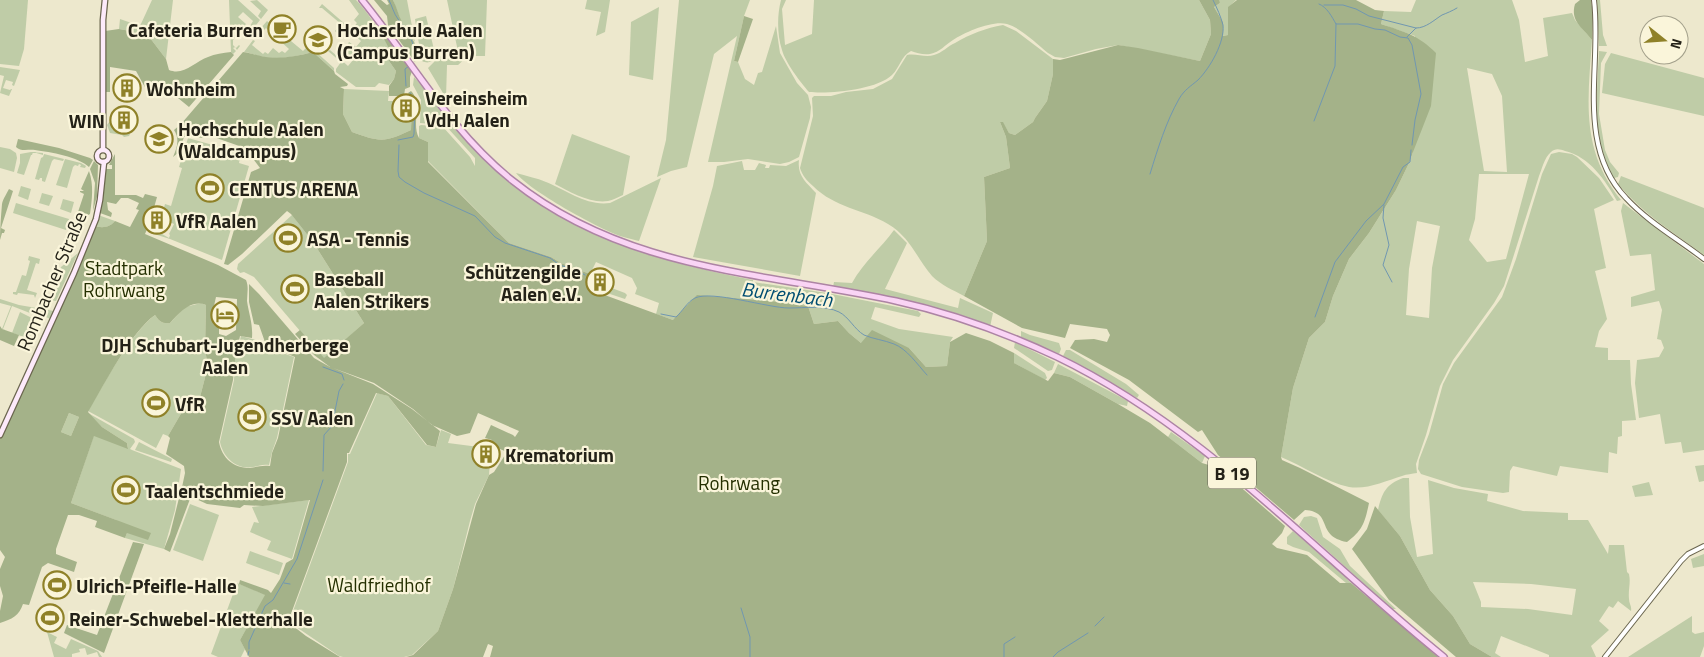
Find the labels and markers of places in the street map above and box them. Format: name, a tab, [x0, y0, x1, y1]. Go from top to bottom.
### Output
cafe icon: Cafeteria Burren	[267, 14, 297, 44]
place label: Cafeteria Burren	[128, 15, 263, 44]
place label: Hochschule Aalen (Campus Burren)	[337, 15, 483, 66]
school or university icon: Hochschule Aalen (Campus Burren)	[303, 25, 333, 55]
building icon: Wohnheim	[112, 73, 142, 103]
place label: Wohnheim	[146, 74, 235, 103]
place label: Vereinsheim VdH Aalen	[425, 83, 528, 134]
building icon: Vereinsheim VdH Aalen	[391, 93, 421, 123]
building icon: WIN	[109, 105, 139, 135]
place label: WIN	[69, 106, 105, 135]
place label: Hochschule Aalen (Waldcampus)	[178, 114, 324, 165]
school or university icon: Hochschule Aalen (Waldcampus)	[144, 124, 174, 154]
sports icon: CENTUS ARENA	[195, 173, 225, 203]
place label: CENTUS ARENA	[229, 174, 359, 203]
building icon: VfR Aalen	[142, 205, 172, 235]
place label: VfR Aalen	[176, 206, 257, 235]
sports icon: ASA - Tennis	[273, 223, 303, 253]
place label: ASA - Tennis	[307, 224, 409, 253]
place label: Schützengilde Aalen e.V.	[465, 257, 581, 308]
place label: Baseball Aalen Strikers	[314, 264, 429, 315]
building icon: Schützengilde Aalen e.V.	[585, 267, 615, 297]
sports icon: Baseball Aalen Strikers	[280, 274, 310, 304]
hotel icon: DJH Schubart-Jugendherberge Aalen	[210, 300, 240, 330]
place label: DJH Schubart-Jugendherberge Aalen	[101, 330, 349, 381]
sports icon: VfR	[141, 388, 171, 418]
place label: VfR	[175, 389, 205, 418]
sports icon: SSV Aalen	[237, 402, 267, 432]
place label: SSV Aalen	[271, 403, 354, 432]
building icon: Krematorium	[471, 439, 501, 469]
place label: Krematorium	[505, 440, 614, 469]
sports icon: Taalentschmiede	[111, 475, 141, 505]
place label: Taalentschmiede	[145, 476, 284, 505]
sports icon: Ulrich-Pfeifle-Halle	[42, 570, 72, 600]
place label: Ulrich-Pfeifle-Halle	[76, 571, 237, 600]
sports icon: Reiner-Schwebel-Kletterhalle	[35, 603, 65, 633]
place label: Reiner-Schwebel-Kletterhalle	[69, 604, 313, 633]

